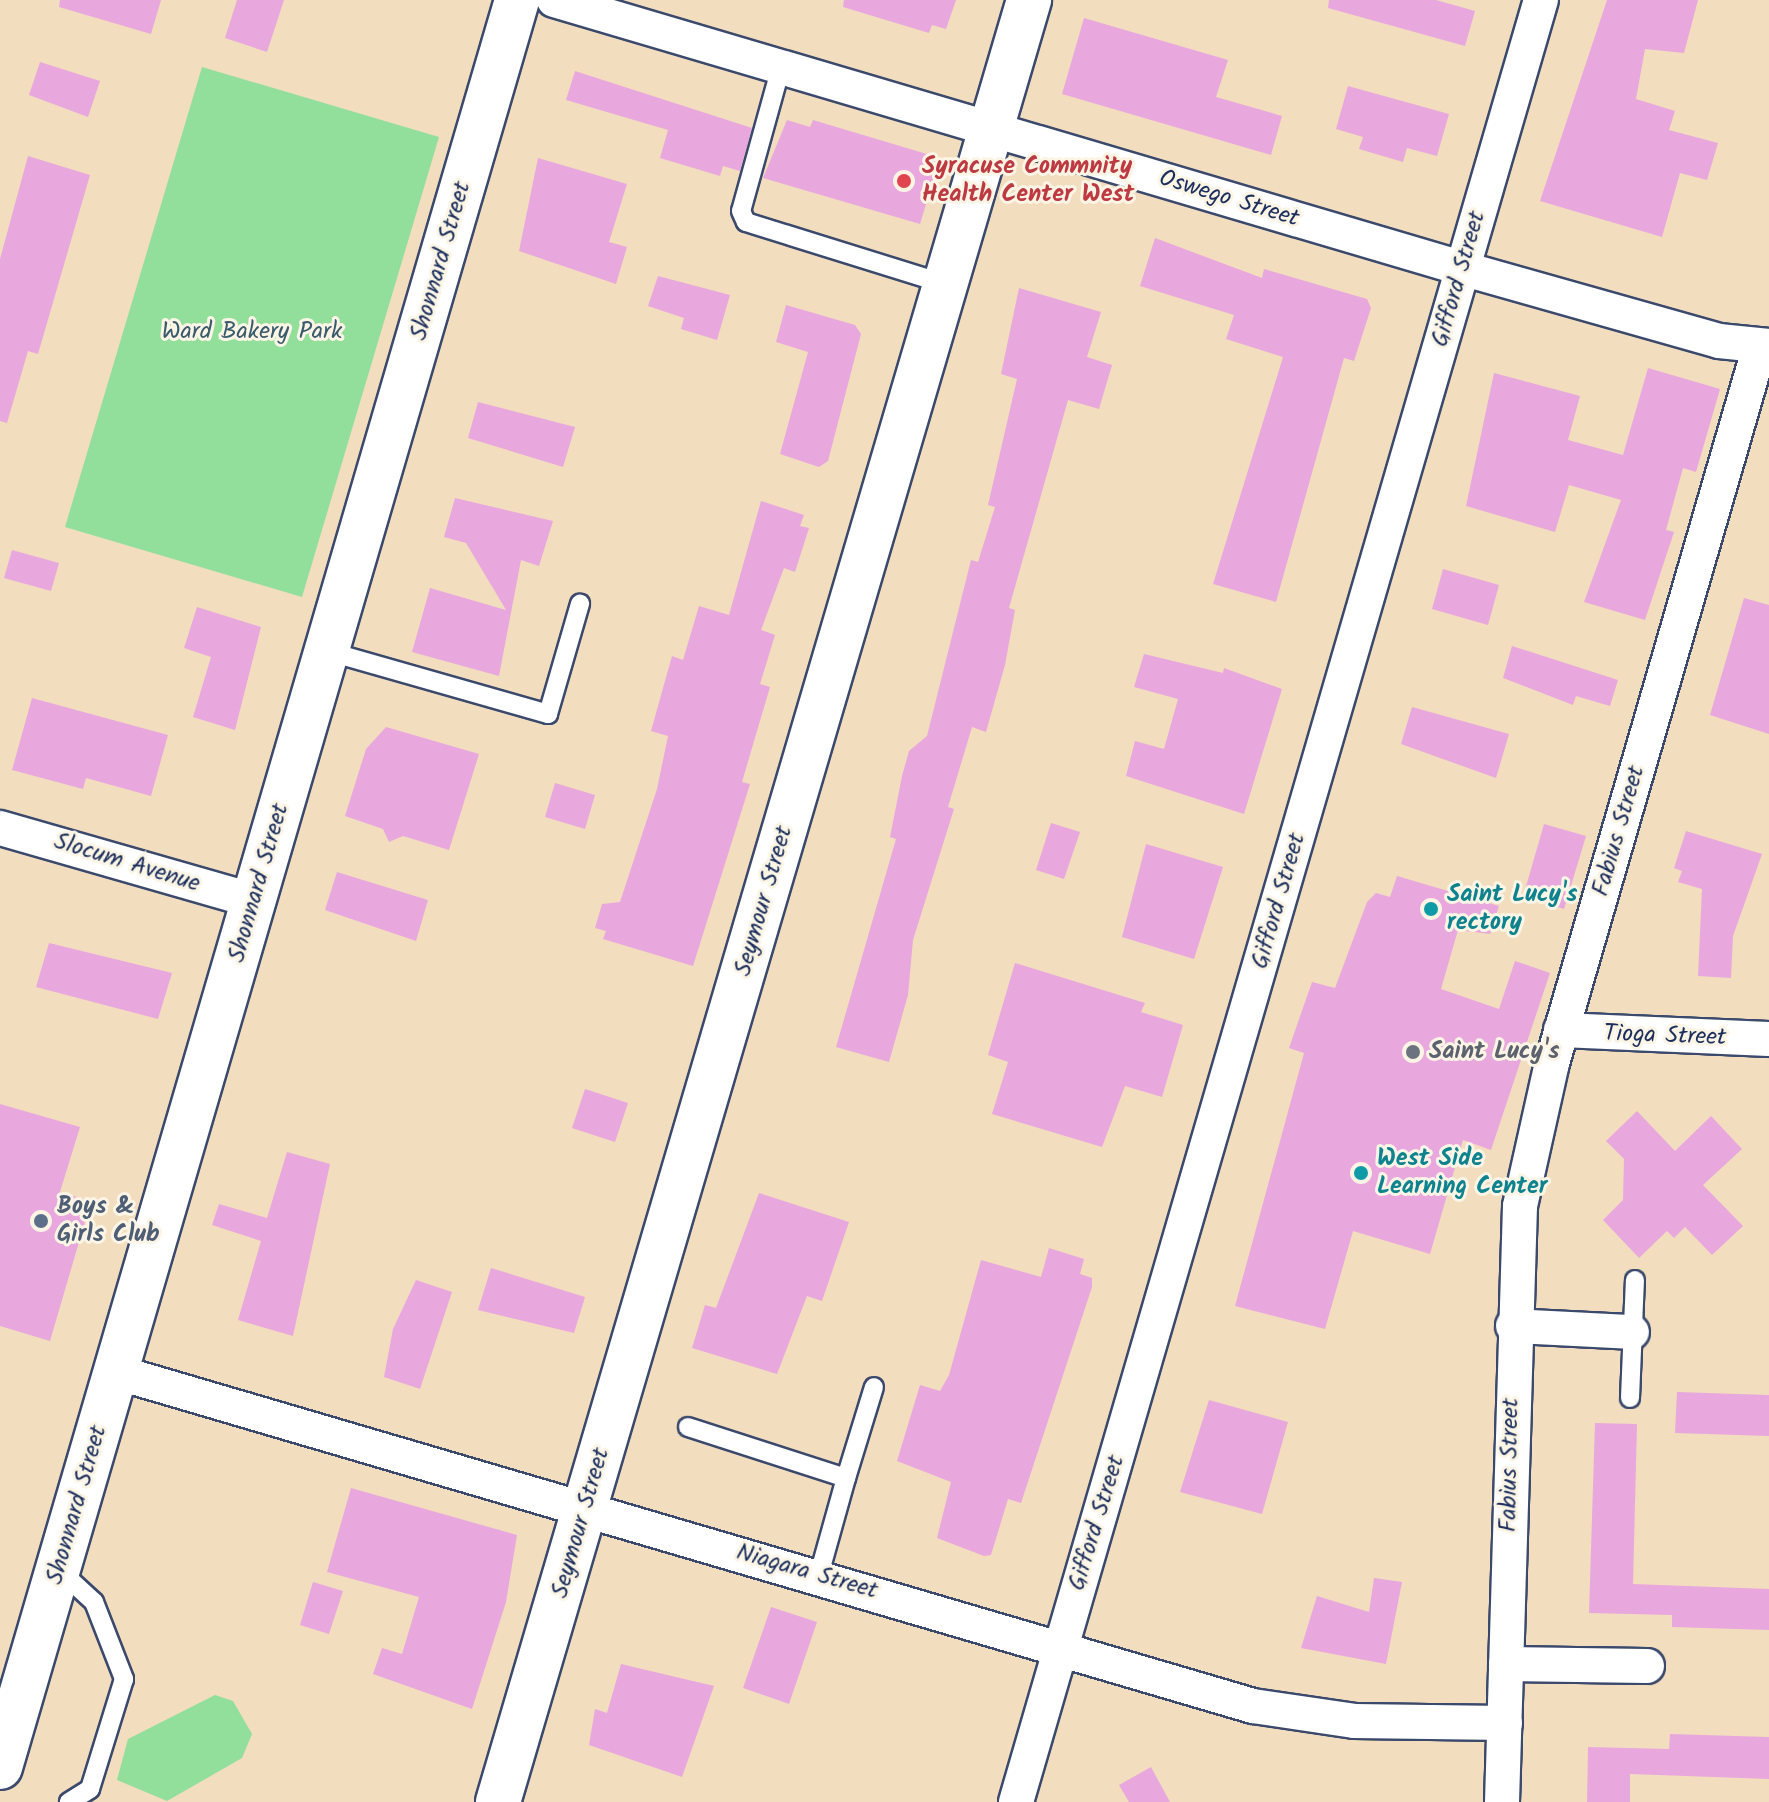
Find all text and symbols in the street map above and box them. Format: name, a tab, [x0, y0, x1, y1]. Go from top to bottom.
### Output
place label: Syracuse Commnity Health Center West	[922, 153, 1134, 209]
street label: Oswego Street	[1156, 164, 1302, 234]
marker: Syracuse Commnity Health Center West	[893, 170, 915, 192]
street label: Shonnard Street	[405, 178, 477, 344]
street label: Gifford Street	[1426, 208, 1492, 350]
park label: Ward Bakery Park	[162, 318, 342, 346]
street label: Fabius Street	[1587, 762, 1651, 900]
street label: Shonnard Street	[223, 800, 295, 966]
street label: Seymour Street	[729, 823, 799, 979]
street label: Slocum Avenue	[51, 827, 203, 899]
street label: Gifford Street	[1246, 830, 1312, 972]
place label: Saint Lucy's rectory	[1447, 881, 1578, 937]
marker: Saint Lucy's rectory	[1422, 900, 1440, 918]
street label: Tioga Street	[1603, 1019, 1727, 1053]
place label: Saint Lucy's	[1429, 1038, 1560, 1066]
marker: Saint Lucy's	[1404, 1043, 1422, 1061]
place label: West Side Learning Center	[1377, 1145, 1547, 1201]
marker: West Side Learning Center	[1352, 1164, 1370, 1182]
place label: Boys & Girls Club	[57, 1193, 160, 1249]
marker: Boys & Girls Club	[32, 1212, 50, 1230]
street label: Fabius Street	[1494, 1398, 1526, 1532]
street label: Shonnard Street	[41, 1422, 113, 1588]
street label: Seymour Street	[546, 1445, 616, 1601]
street label: Gifford Street	[1063, 1452, 1131, 1594]
street label: Niagara Street	[733, 1538, 881, 1606]

